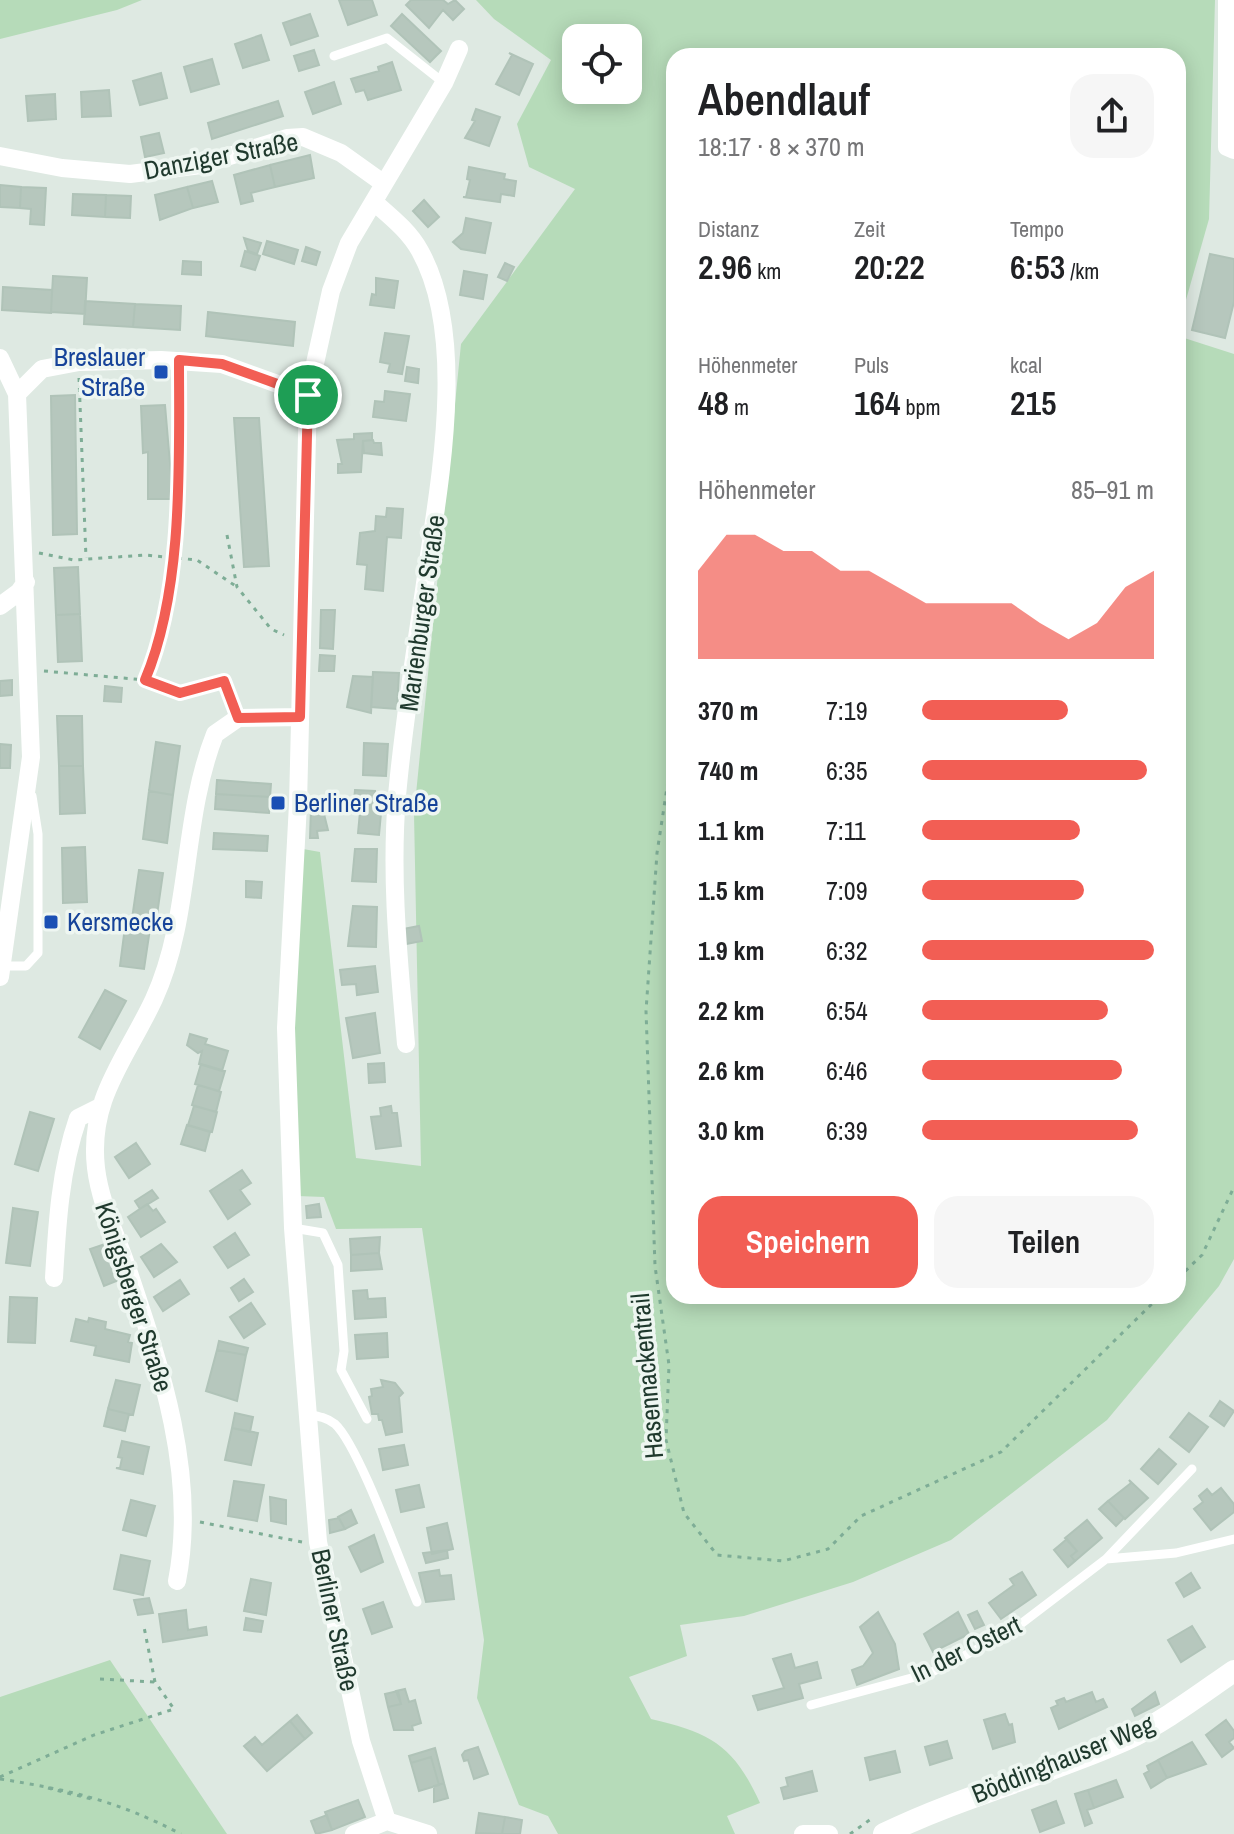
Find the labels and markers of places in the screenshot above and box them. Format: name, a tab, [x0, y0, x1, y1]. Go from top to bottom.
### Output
place label: Breslauer Straße	[54, 339, 145, 404]
pin	[274, 361, 342, 429]
marker: Breslauer Straße	[152, 363, 170, 381]
place label: Berliner Straße	[294, 785, 439, 820]
marker: Berliner Straße	[269, 794, 287, 812]
place label: Kersmecke	[67, 904, 174, 939]
marker: Kersmecke	[42, 913, 60, 931]

